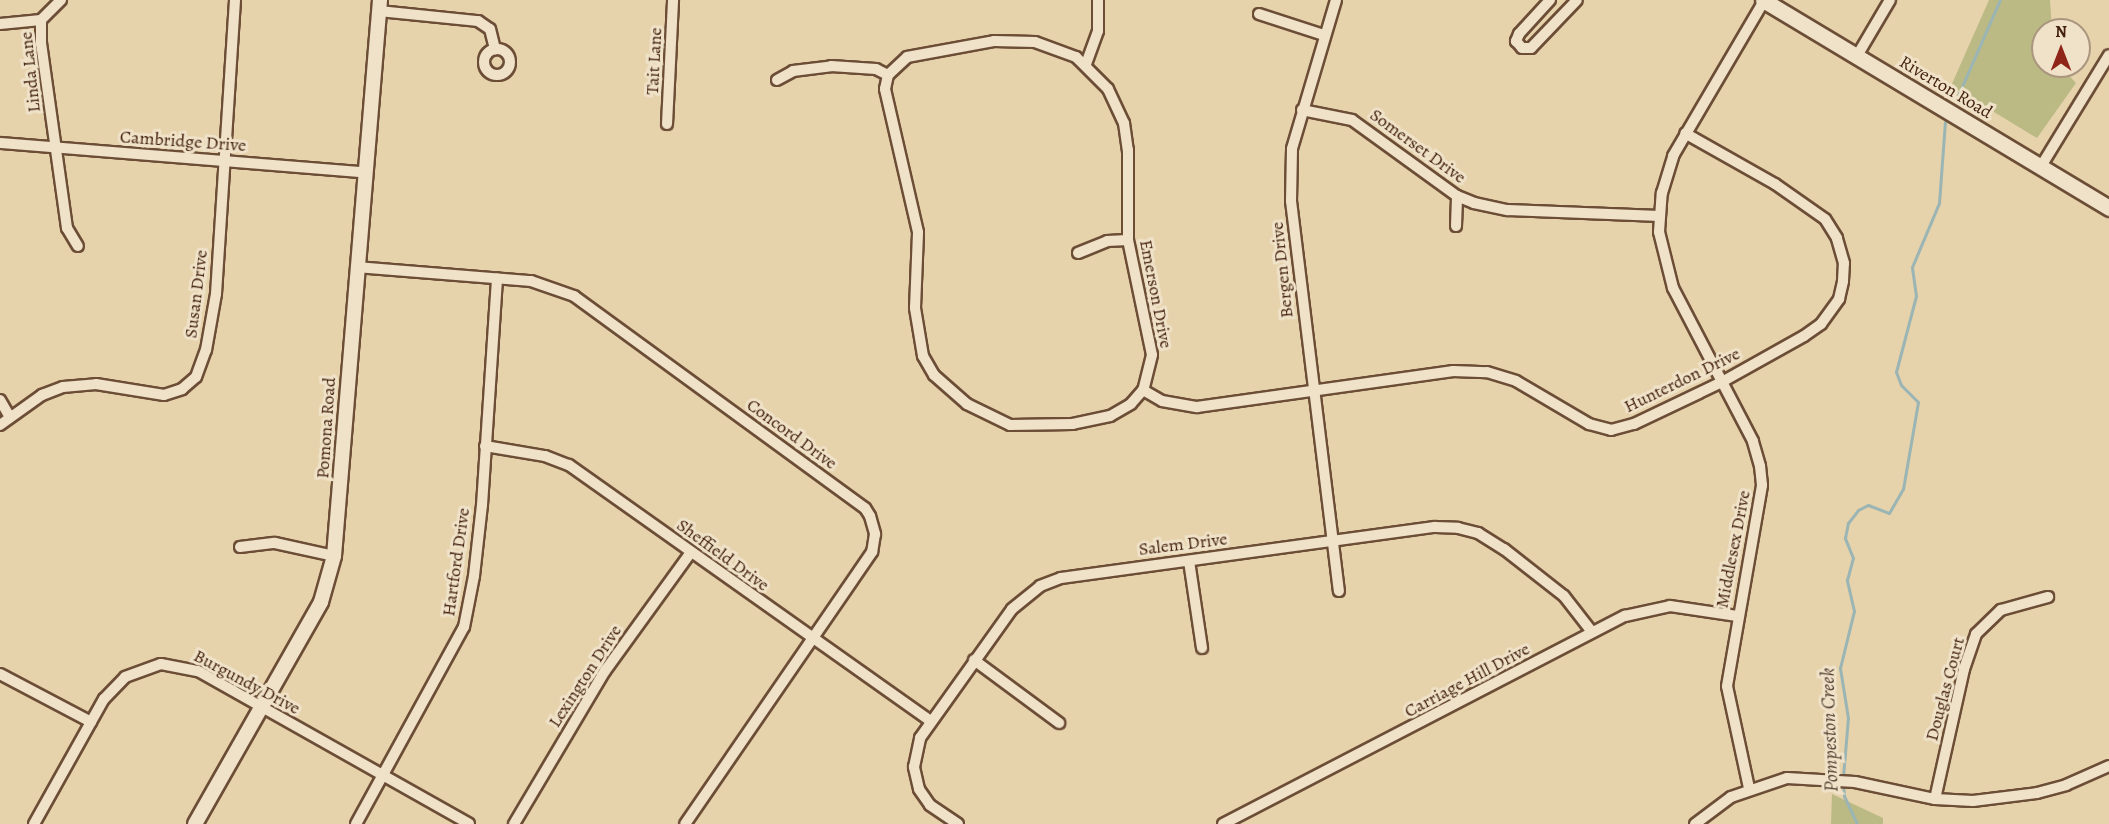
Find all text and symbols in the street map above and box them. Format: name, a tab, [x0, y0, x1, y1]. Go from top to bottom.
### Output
north arrow	[2031, 18, 2091, 78]
text: N	[2055, 21, 2067, 43]
street label: Tait Lane	[641, 27, 667, 95]
street label: Linda Lane	[15, 31, 45, 113]
street label: Riverton Road	[1896, 51, 1996, 123]
street label: Somerset Drive	[1366, 104, 1470, 188]
street label: Cambridge Drive	[119, 126, 247, 156]
street label: Bergen Drive	[1266, 221, 1298, 319]
street label: Emerson Drive	[1135, 238, 1177, 350]
street label: Susan Drive	[180, 249, 212, 339]
street label: Hunterdon Drive	[1620, 343, 1744, 417]
street label: Pomona Road	[312, 377, 340, 479]
street label: Concord Drive	[743, 394, 841, 474]
street label: Middlesex Drive	[1711, 488, 1755, 610]
street label: Hartford Drive	[438, 506, 474, 618]
street label: Sheffield Drive	[673, 514, 773, 596]
street label: Salem Drive	[1138, 528, 1228, 560]
street label: Lexington Drive	[544, 621, 626, 731]
street label: Douglas Court	[1921, 635, 1969, 743]
street label: Carriage Hill Drive	[1401, 638, 1533, 722]
street label: Burgundy Drive	[190, 645, 304, 719]
water label: Pompeston Creek	[1815, 667, 1843, 793]

